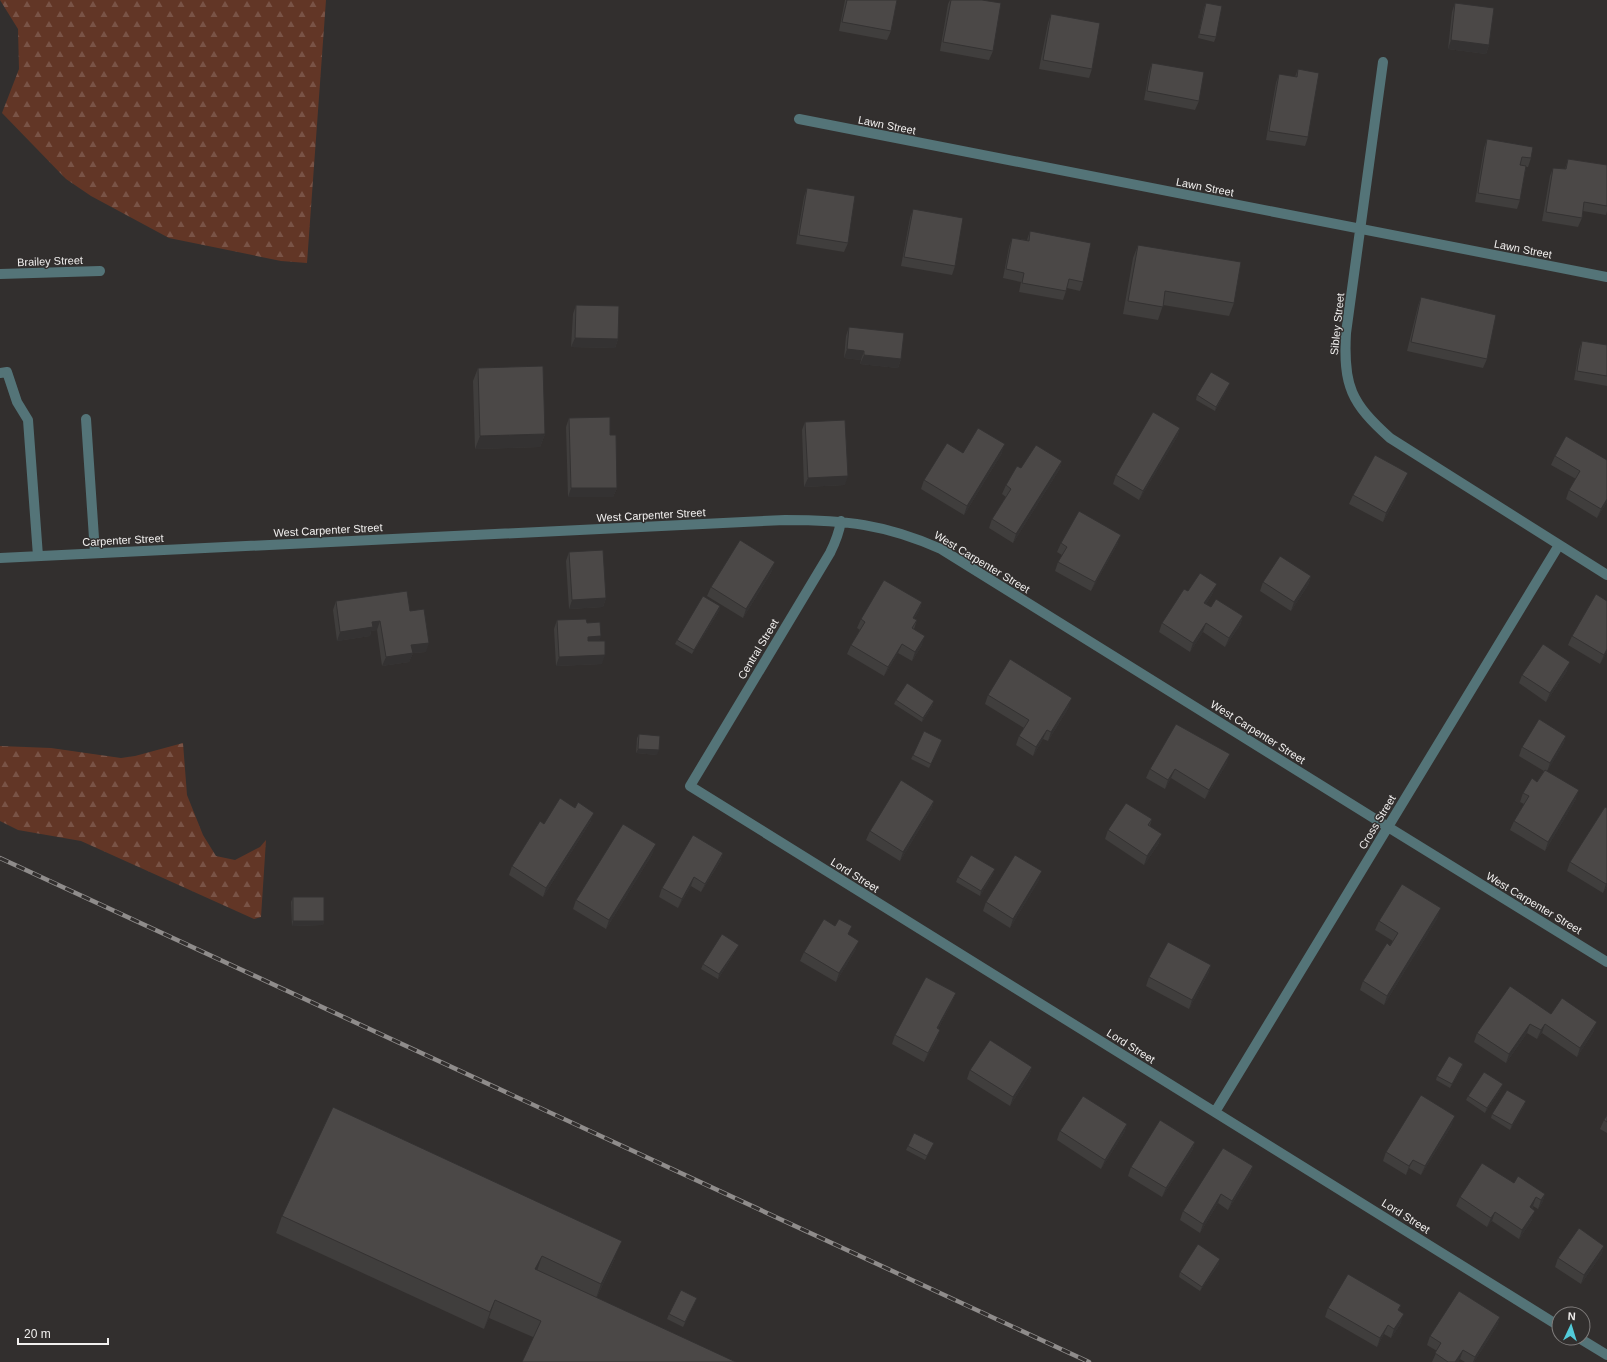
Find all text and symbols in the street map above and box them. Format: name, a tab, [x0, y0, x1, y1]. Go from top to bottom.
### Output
street label: Lawn Street	[857, 114, 917, 136]
street label: Lawn Street	[1175, 176, 1235, 198]
street label: Lawn Street	[1493, 238, 1553, 260]
street label: Brailey Street	[17, 254, 83, 268]
street label: Sibley Street	[1328, 292, 1346, 356]
street label: West Carpenter Street	[596, 506, 706, 524]
street label: West Carpenter Street	[273, 521, 383, 539]
street label: West Carpenter Street	[932, 529, 1032, 595]
street label: Carpenter Street	[82, 532, 164, 548]
street label: Central Street	[735, 617, 781, 681]
street label: West Carpenter Street	[1209, 698, 1307, 766]
street label: Cross Street	[1356, 793, 1398, 851]
street label: Lord Street	[829, 855, 881, 895]
street label: West Carpenter Street	[1484, 870, 1584, 936]
street label: Lord Street	[1105, 1026, 1157, 1066]
street label: Lord Street	[1380, 1196, 1432, 1236]
north arrow	[1551, 1306, 1591, 1346]
text: N	[1567, 1310, 1576, 1322]
scale bar	[18, 1320, 108, 1346]
text: 20 m	[24, 1327, 51, 1341]

